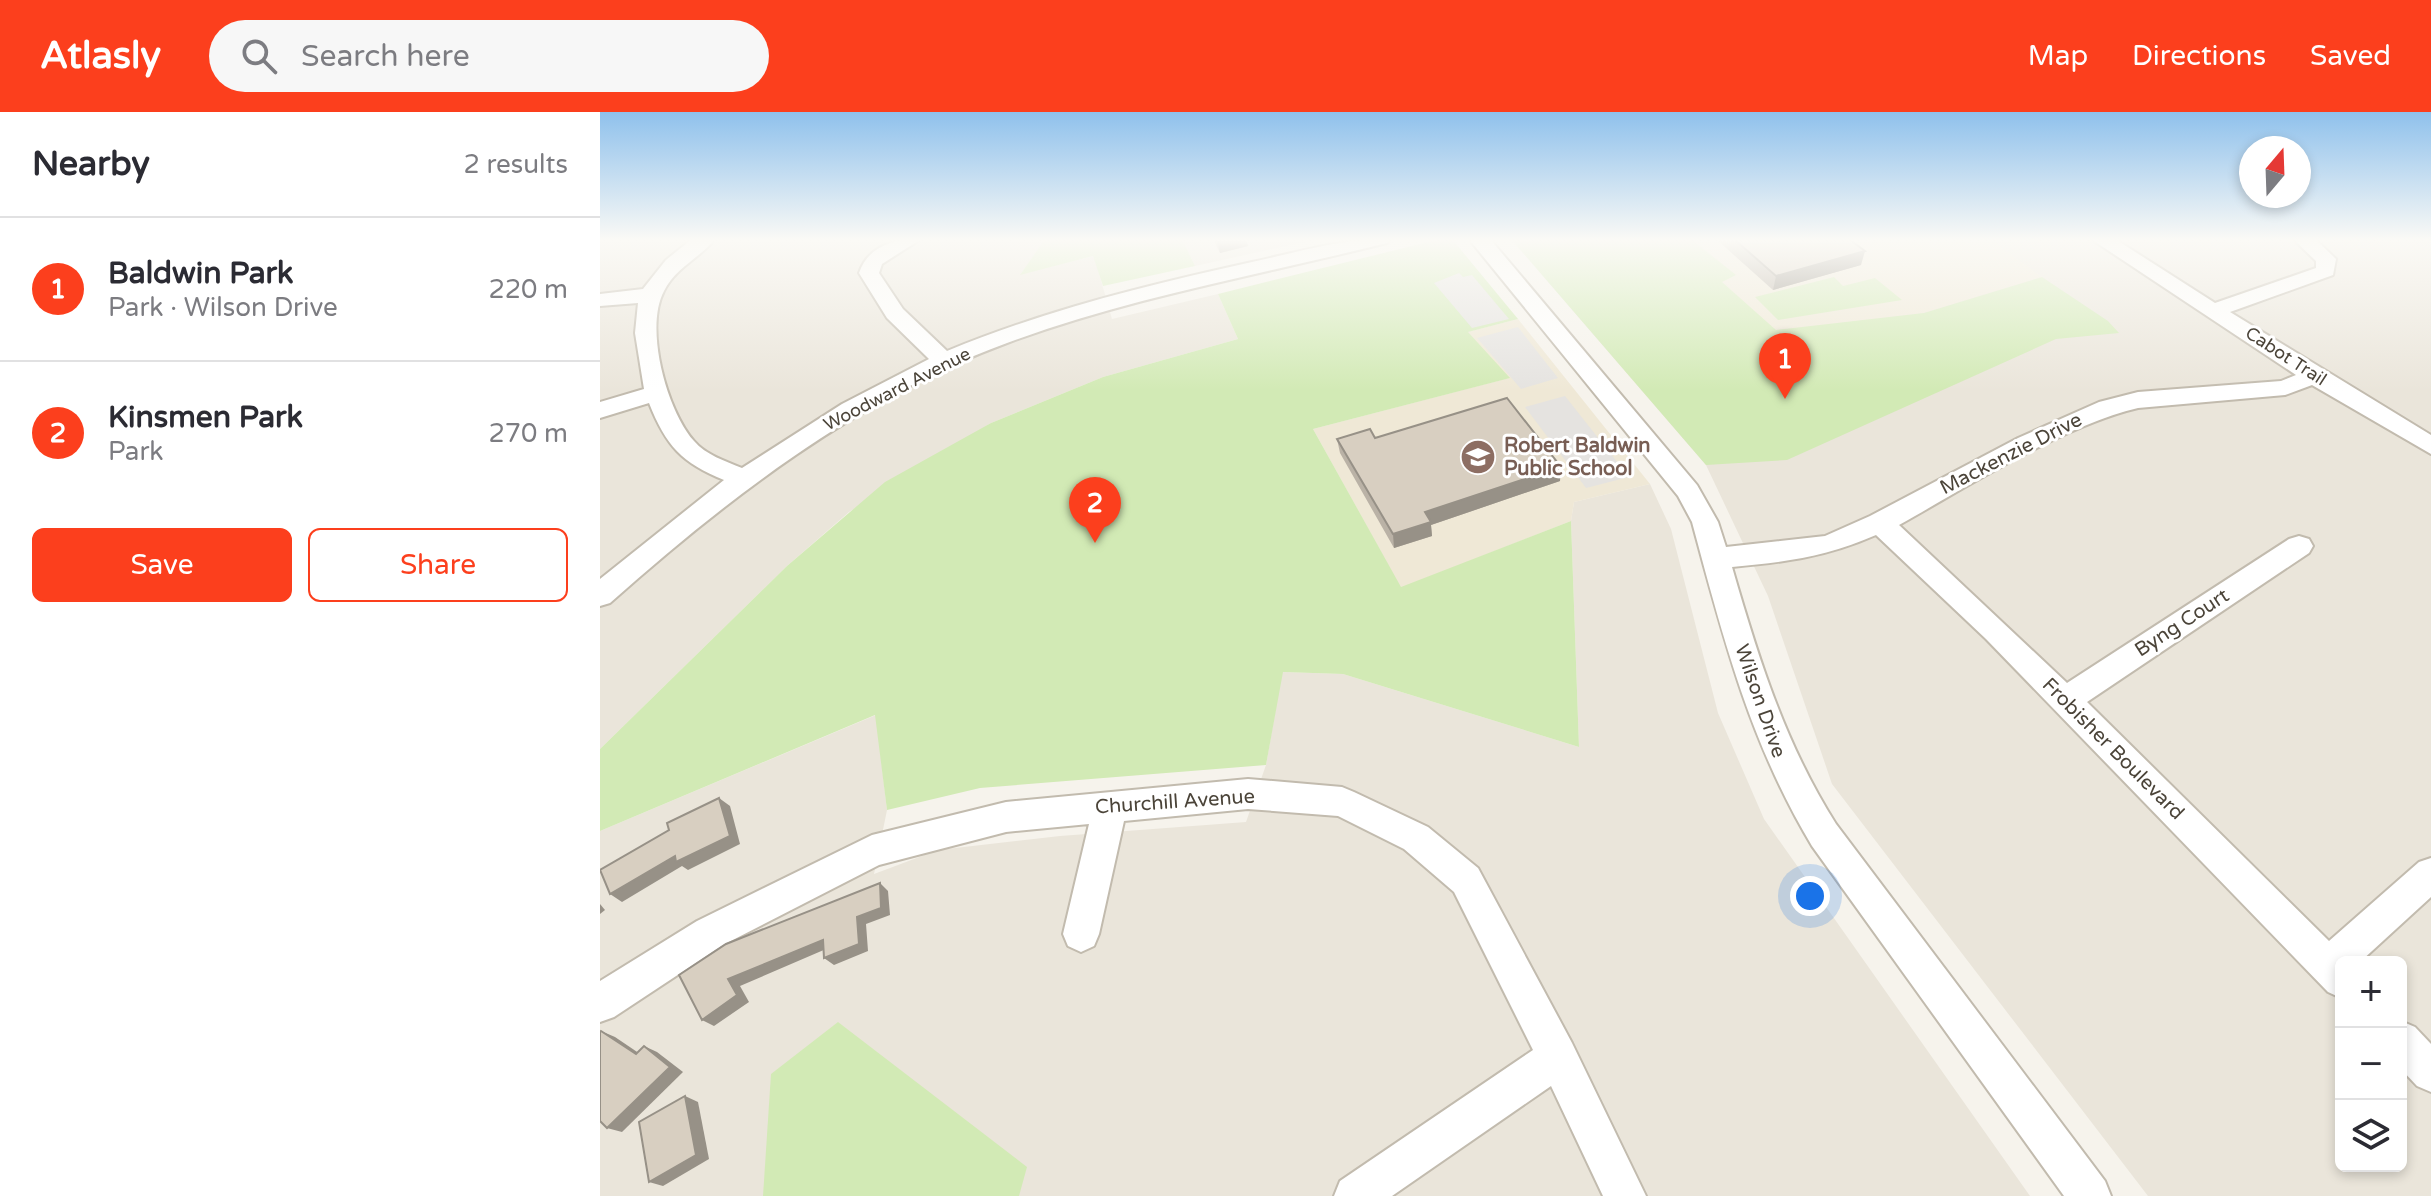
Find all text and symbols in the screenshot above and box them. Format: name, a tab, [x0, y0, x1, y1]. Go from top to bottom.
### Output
search box	[209, 20, 769, 92]
text: Atlasly	[40, 33, 161, 79]
icon: search	[237, 34, 281, 78]
text: Search here	[301, 38, 470, 75]
text: Map	[2028, 39, 2088, 73]
text: Directions	[2132, 39, 2266, 73]
text: Saved	[2310, 39, 2391, 73]
north arrow	[2239, 136, 2311, 208]
text: Nearby	[32, 144, 150, 185]
text: 2 results	[463, 149, 568, 180]
text: Baldwin Park	[108, 255, 293, 292]
text: 1	[50, 274, 66, 305]
text: 220 m	[488, 274, 568, 305]
text: Park · Wilson Drive	[108, 292, 338, 323]
street label: Cabot Trail	[2241, 322, 2331, 390]
pin: 1	[1759, 333, 1811, 399]
street label: Woodward Avenue	[820, 342, 974, 436]
text: Kinsmen Park	[108, 399, 303, 436]
street label: Mackenzie Drive	[1936, 408, 2086, 500]
text: 2	[50, 418, 66, 449]
text: 270 m	[488, 418, 568, 449]
place label: Robert Baldwin Public School	[1504, 434, 1651, 481]
text: Park	[108, 436, 164, 467]
school or university icon: Robert Baldwin Public School	[1459, 438, 1497, 476]
pin: 2	[1069, 477, 1121, 543]
button: Save	[32, 528, 292, 602]
button: Share	[308, 528, 568, 602]
street label: Byng Court	[2130, 583, 2234, 662]
street label: Wilson Drive	[1729, 641, 1791, 761]
street label: Frobisher Boulevard	[2037, 673, 2189, 825]
street label: Churchill Avenue	[1094, 784, 1256, 820]
your location	[1790, 876, 1830, 916]
map controls	[2335, 956, 2407, 1172]
button: +	[2335, 956, 2407, 1028]
button: −	[2335, 1028, 2407, 1100]
button: layers	[2335, 1100, 2407, 1172]

